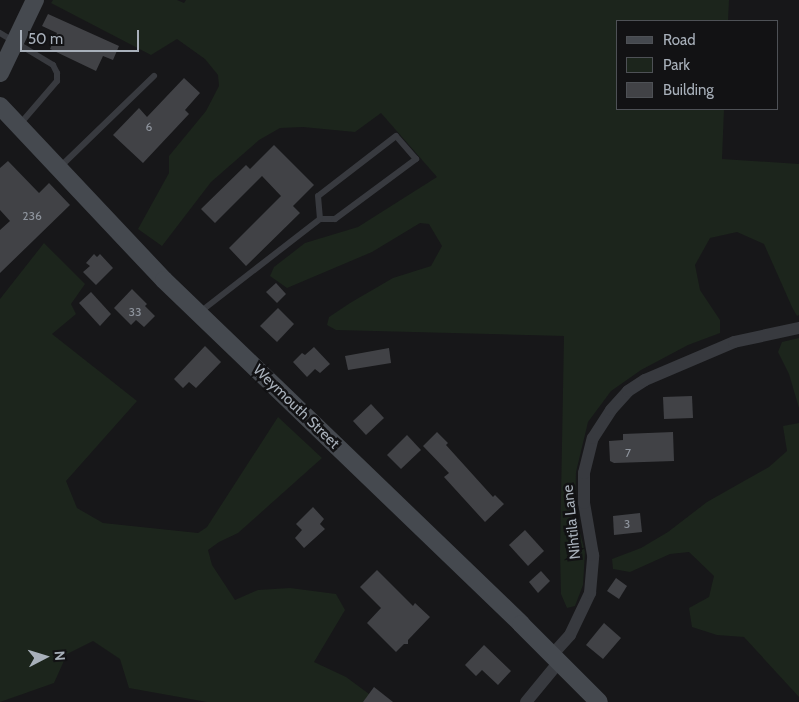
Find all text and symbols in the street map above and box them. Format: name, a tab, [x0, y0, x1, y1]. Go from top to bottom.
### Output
scale bar	[22, 20, 141, 52]
legend	[616, 20, 779, 110]
text: 50 m	[28, 30, 63, 48]
text: Road	[663, 31, 696, 49]
text: Park	[663, 56, 690, 74]
text: Building	[663, 81, 714, 99]
house number: 6	[146, 120, 152, 134]
house number: 236	[22, 209, 42, 223]
house number: 33	[129, 305, 141, 319]
street label: Weymouth Street	[249, 361, 343, 453]
house number: 7	[625, 446, 631, 460]
street label: Nihtila Lane	[559, 484, 585, 560]
house number: 3	[624, 517, 630, 531]
north arrow	[20, 632, 70, 682]
text: N	[51, 650, 69, 661]

